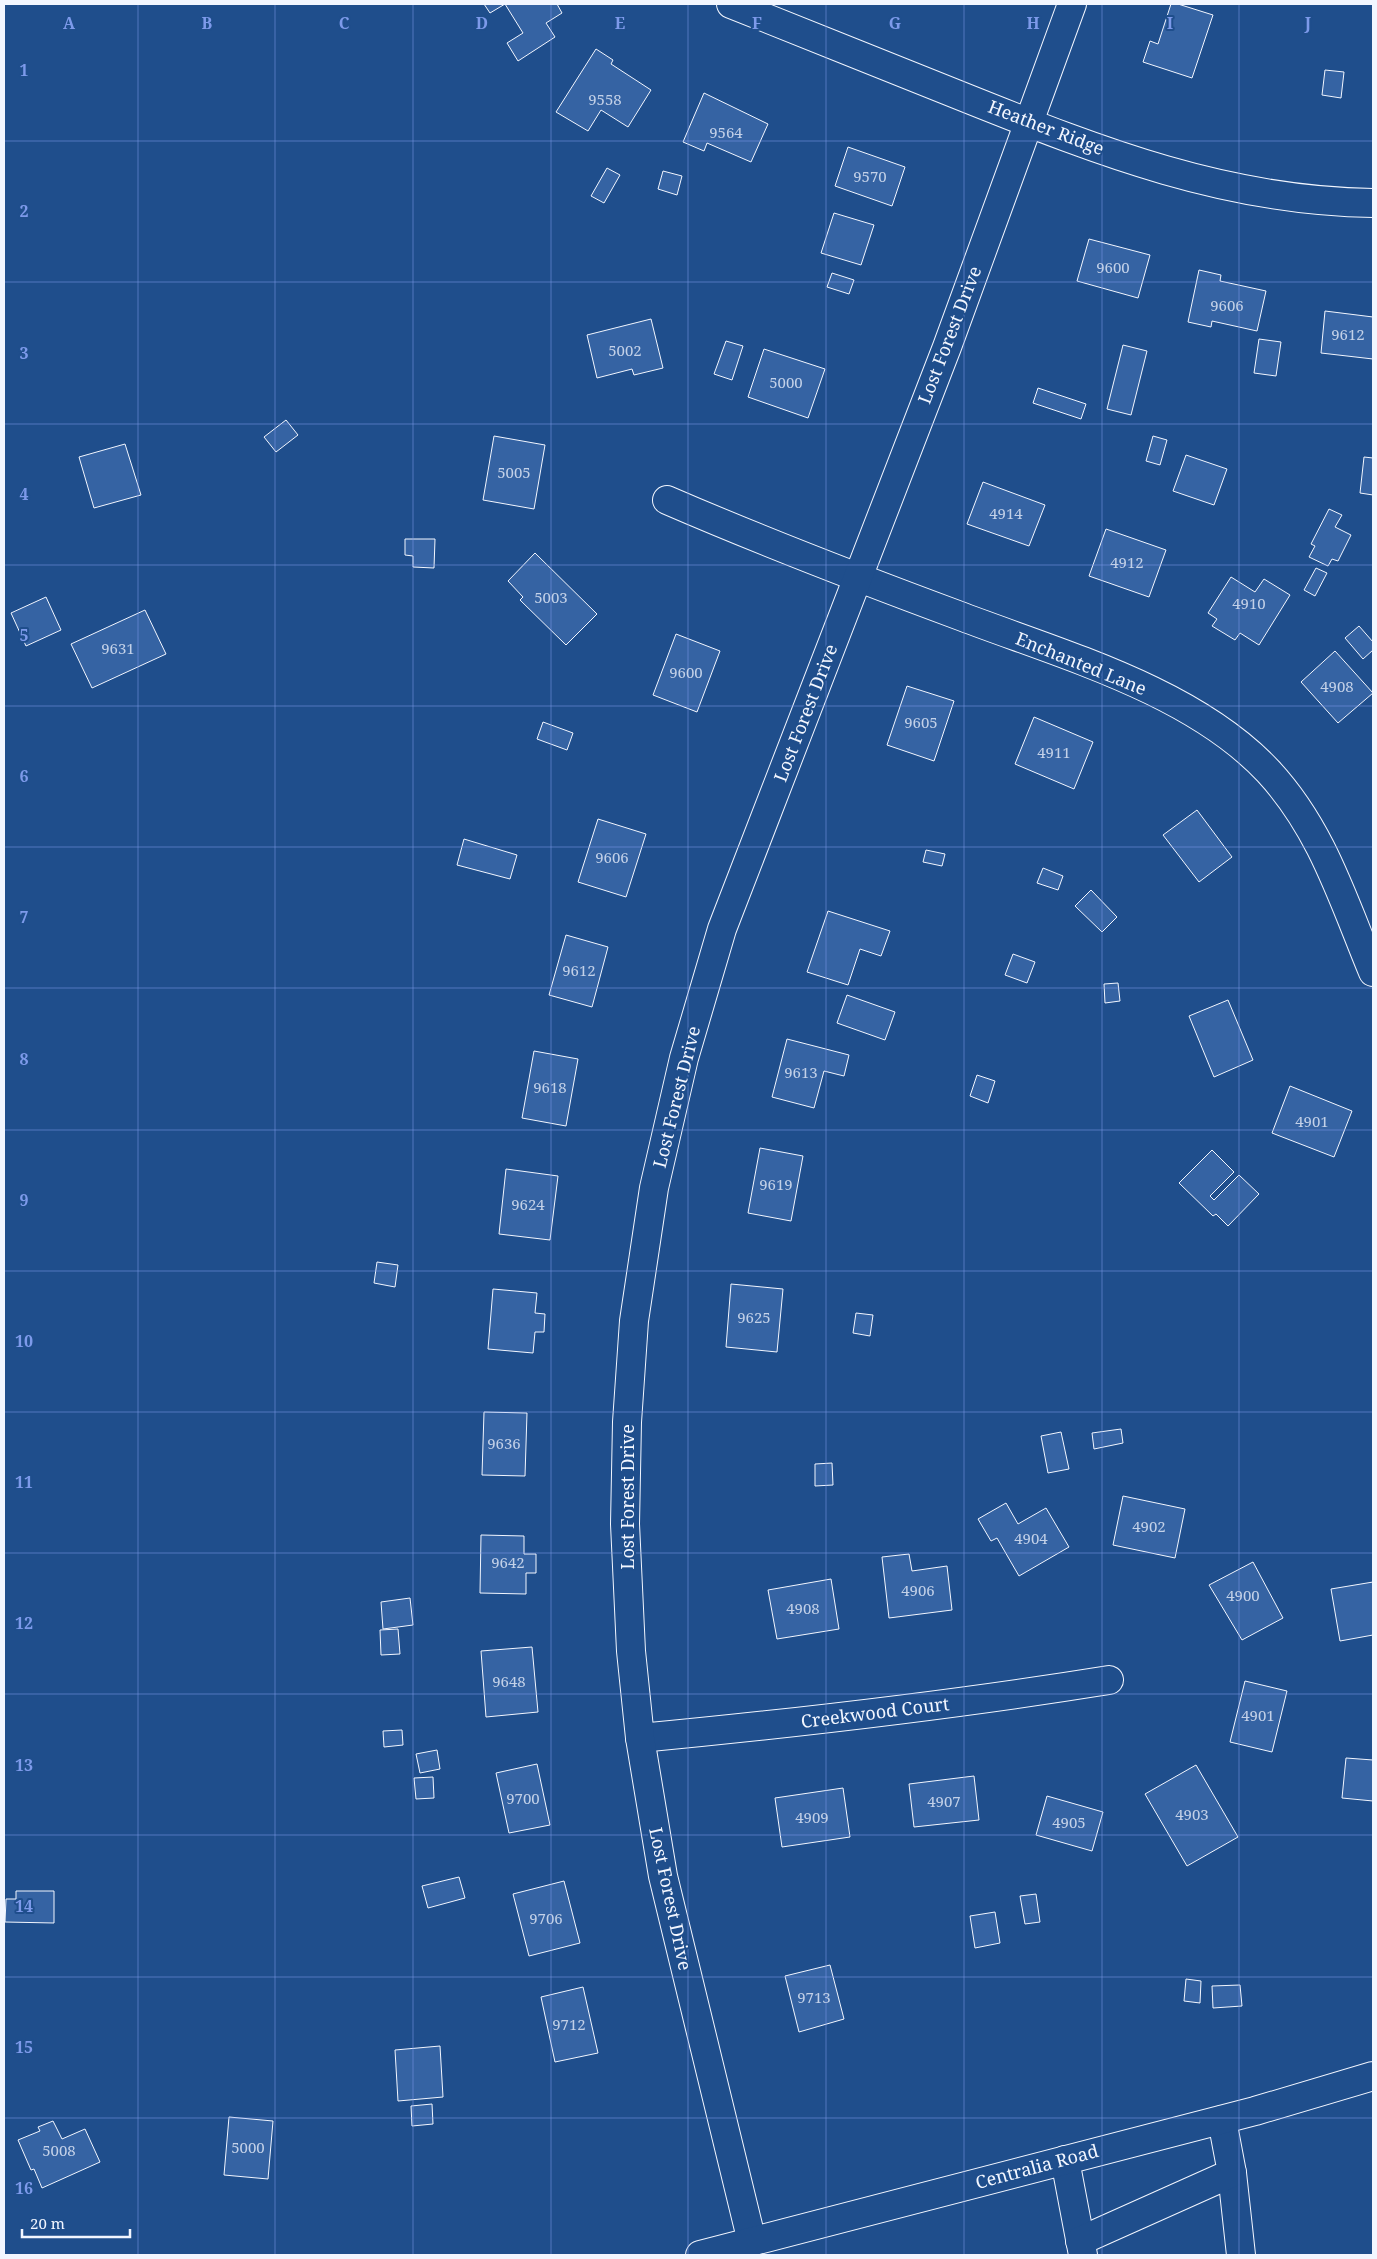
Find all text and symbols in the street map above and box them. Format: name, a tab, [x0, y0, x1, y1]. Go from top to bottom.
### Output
text: A	[63, 12, 76, 34]
text: B	[202, 12, 213, 34]
text: C	[339, 12, 350, 34]
text: D	[476, 12, 488, 34]
text: E	[615, 12, 625, 34]
text: F	[752, 12, 762, 34]
text: G	[889, 12, 901, 34]
text: H	[1026, 12, 1040, 34]
text: I	[1167, 12, 1173, 34]
text: J	[1304, 12, 1312, 34]
text: 1	[19, 59, 29, 81]
house number: 9558	[588, 89, 622, 109]
street label: Heather Ridge	[985, 94, 1108, 160]
house number: 9564	[709, 122, 743, 142]
house number: 9570	[853, 166, 887, 186]
text: 2	[19, 200, 29, 222]
house number: 9600	[1096, 257, 1130, 277]
street label: Lost Forest Drive	[912, 262, 986, 407]
house number: 9606	[1210, 295, 1244, 315]
house number: 9612	[1331, 324, 1365, 344]
house number: 5002	[608, 340, 642, 360]
text: 3	[19, 342, 29, 364]
house number: 5000	[769, 372, 803, 392]
house number: 5005	[497, 462, 531, 482]
text: 4	[19, 483, 29, 505]
house number: 4914	[989, 503, 1023, 523]
house number: 4912	[1110, 552, 1144, 572]
house number: 5003	[534, 587, 568, 607]
house number: 4910	[1232, 593, 1266, 613]
text: 5	[19, 624, 29, 646]
street label: Enchanted Lane	[1012, 626, 1150, 700]
house number: 9631	[101, 638, 135, 658]
street label: Lost Forest Drive	[768, 640, 842, 785]
house number: 9600	[669, 662, 703, 682]
house number: 4908	[1320, 676, 1354, 696]
house number: 9605	[904, 712, 938, 732]
house number: 4911	[1037, 742, 1071, 762]
text: 6	[19, 765, 29, 787]
house number: 9606	[595, 847, 629, 867]
text: 7	[19, 906, 29, 928]
house number: 9612	[562, 960, 596, 980]
street label: Lost Forest Drive	[647, 1023, 705, 1170]
text: 8	[19, 1048, 29, 1070]
house number: 9613	[784, 1062, 818, 1082]
house number: 9618	[533, 1077, 567, 1097]
house number: 4901	[1295, 1111, 1329, 1131]
house number: 9619	[759, 1174, 793, 1194]
text: 9	[19, 1189, 29, 1211]
house number: 9624	[511, 1194, 545, 1214]
house number: 9625	[737, 1307, 771, 1327]
text: 10	[15, 1330, 33, 1352]
street label: Lost Forest Drive	[615, 1424, 639, 1570]
house number: 9636	[487, 1433, 521, 1453]
text: 11	[15, 1471, 33, 1493]
house number: 4902	[1132, 1516, 1166, 1536]
house number: 4904	[1014, 1528, 1048, 1548]
house number: 9642	[491, 1552, 525, 1572]
house number: 4906	[901, 1580, 935, 1600]
house number: 4900	[1226, 1585, 1260, 1605]
house number: 4908	[786, 1598, 820, 1618]
text: 12	[15, 1612, 33, 1634]
house number: 9648	[492, 1671, 526, 1691]
street label: Creekwood Court	[799, 1691, 950, 1733]
house number: 4901	[1241, 1705, 1275, 1725]
text: 13	[15, 1754, 33, 1776]
house number: 9700	[506, 1788, 540, 1808]
house number: 4907	[927, 1791, 961, 1811]
house number: 4903	[1175, 1804, 1209, 1824]
house number: 4909	[795, 1807, 829, 1827]
house number: 4905	[1052, 1812, 1086, 1832]
street label: Lost Forest Drive	[644, 1825, 698, 1973]
text: 14	[15, 1895, 33, 1917]
house number: 9706	[529, 1908, 563, 1928]
house number: 9713	[797, 1987, 831, 2007]
house number: 9712	[552, 2014, 586, 2034]
text: 15	[15, 2036, 33, 2058]
house number: 5000	[231, 2137, 265, 2157]
street label: Centralia Road	[973, 2138, 1101, 2194]
house number: 5008	[42, 2140, 76, 2160]
text: 16	[15, 2177, 33, 2199]
scale bar	[22, 2206, 130, 2238]
text: 20 m	[30, 2213, 65, 2233]

